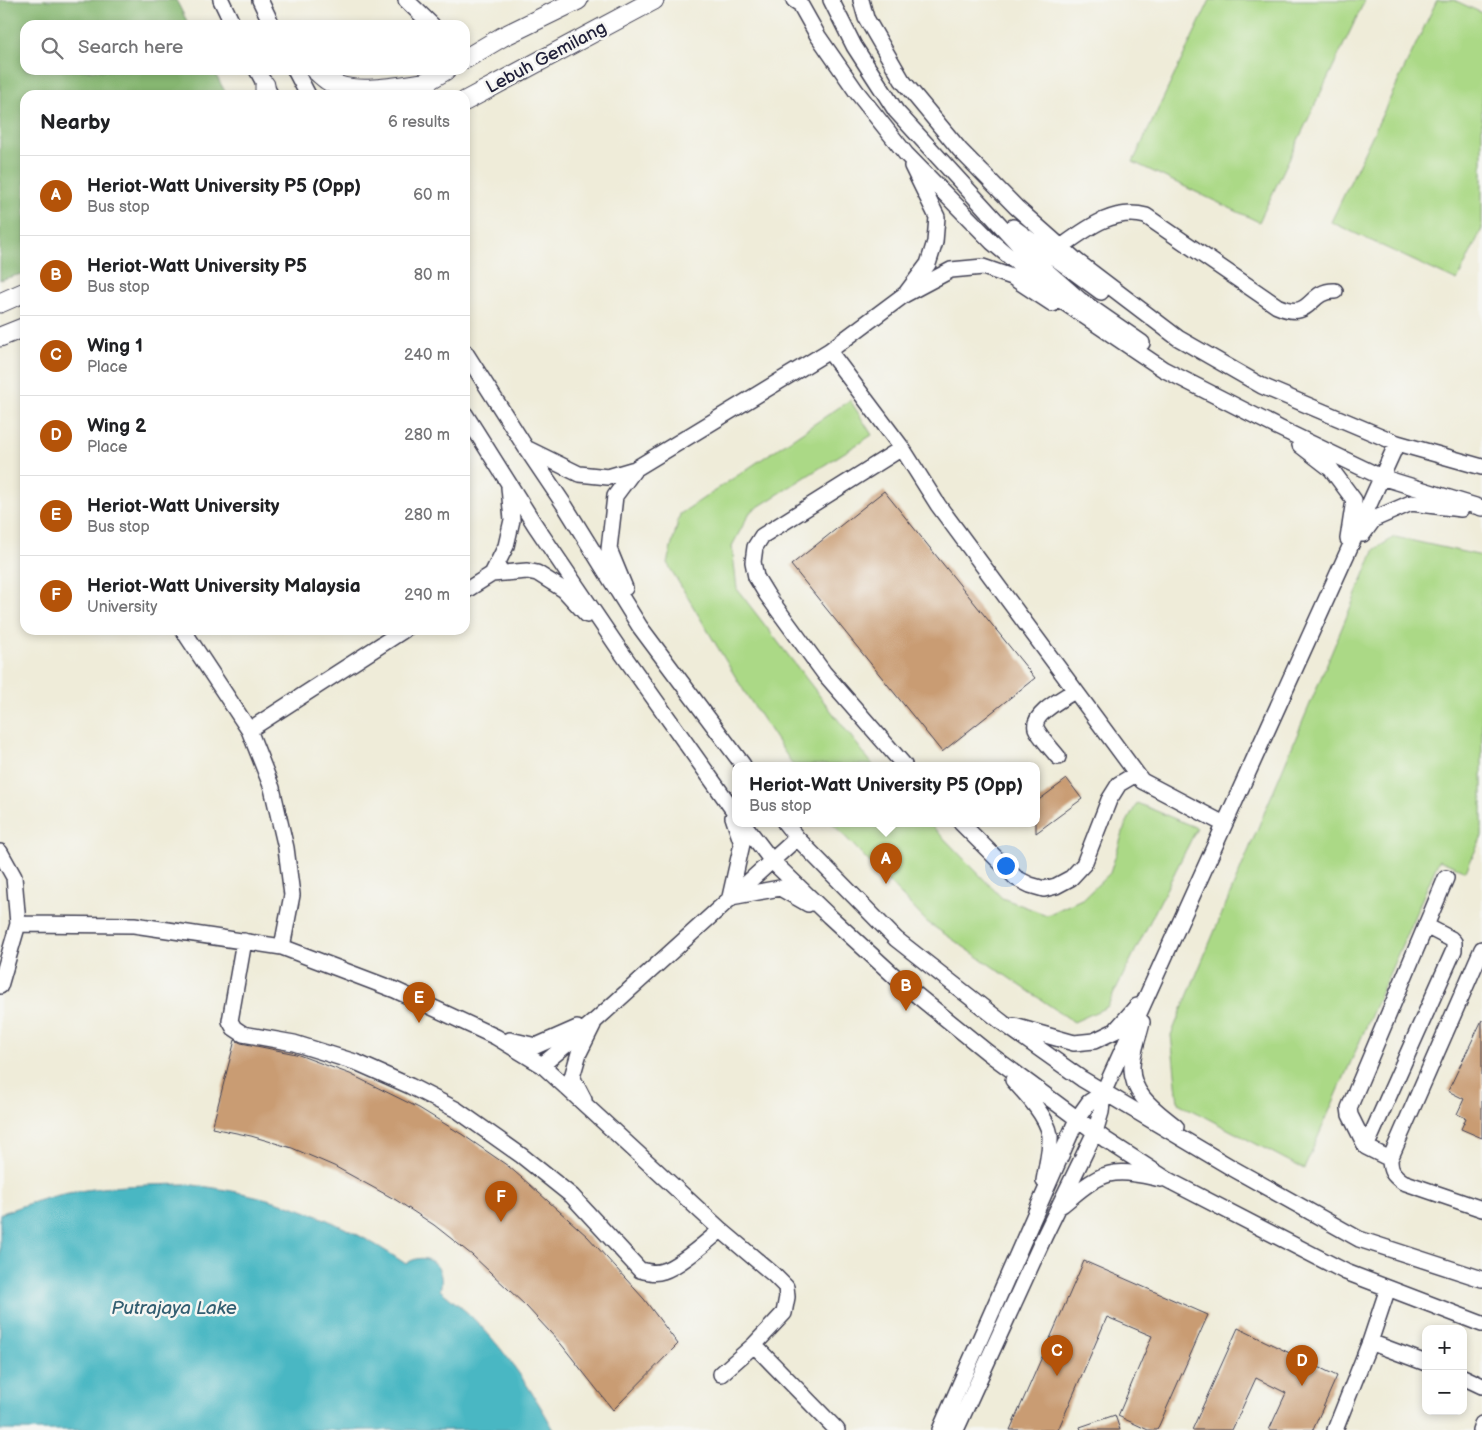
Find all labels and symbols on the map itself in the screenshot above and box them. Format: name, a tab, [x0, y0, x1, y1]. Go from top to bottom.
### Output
street label: Lebuh Gemilang	[483, 17, 610, 98]
pin: A	[870, 843, 902, 884]
your location	[993, 853, 1019, 879]
pin: B	[890, 970, 922, 1011]
pin: E	[403, 982, 435, 1023]
pin: F	[485, 1181, 517, 1222]
water label: Putrajaya Lake	[111, 1297, 237, 1320]
pin: C	[1041, 1335, 1073, 1376]
pin: D	[1286, 1345, 1318, 1386]

